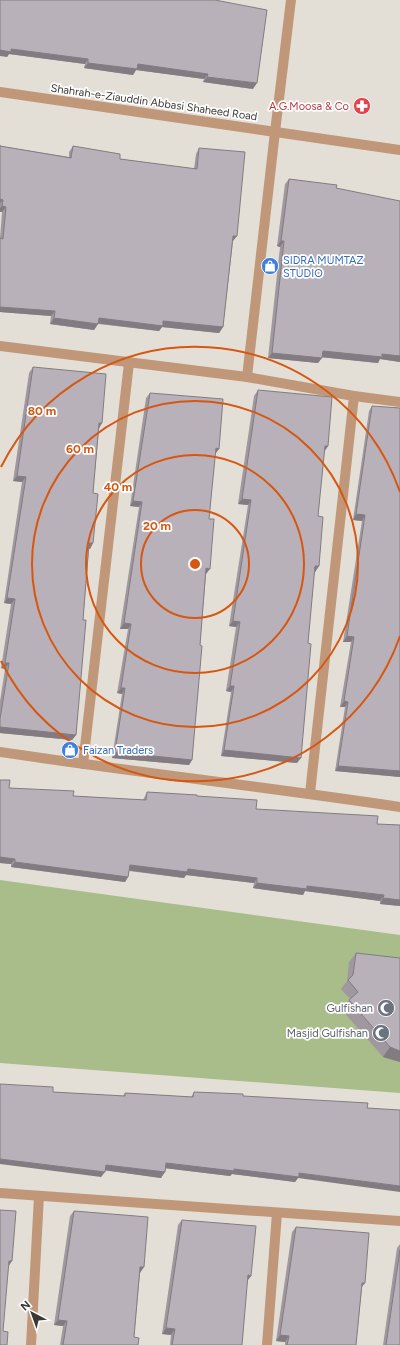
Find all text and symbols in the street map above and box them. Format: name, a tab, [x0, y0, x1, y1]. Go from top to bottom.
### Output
street label: Shahrah-e-Ziauddin Abbasi Shaheed Road	[50, 82, 258, 123]
pharmacy icon: A.G.Moosa & Co	[352, 96, 372, 116]
place label: A.G.Moosa & Co	[269, 100, 349, 113]
place label: SIDRA MUMTAZ STUDIO	[283, 254, 364, 280]
shop icon: SIDRA MUMTAZ STUDIO	[260, 256, 280, 276]
text: 80 m	[28, 404, 56, 418]
text: 60 m	[66, 442, 94, 456]
text: 40 m	[104, 480, 132, 494]
text: 20 m	[143, 519, 171, 533]
centre of rings	[188, 557, 202, 571]
shop icon: Faizan Traders	[60, 740, 80, 760]
place label: Faizan Traders	[83, 744, 153, 757]
mosque icon: Gulfishan	[376, 998, 396, 1018]
place label: Gulfishan	[326, 1002, 373, 1015]
mosque icon: Masjid Gulfishan	[371, 1023, 391, 1043]
place label: Masjid Gulfishan	[287, 1027, 368, 1040]
north arrow	[12, 1293, 52, 1333]
text: N	[18, 1298, 33, 1314]

